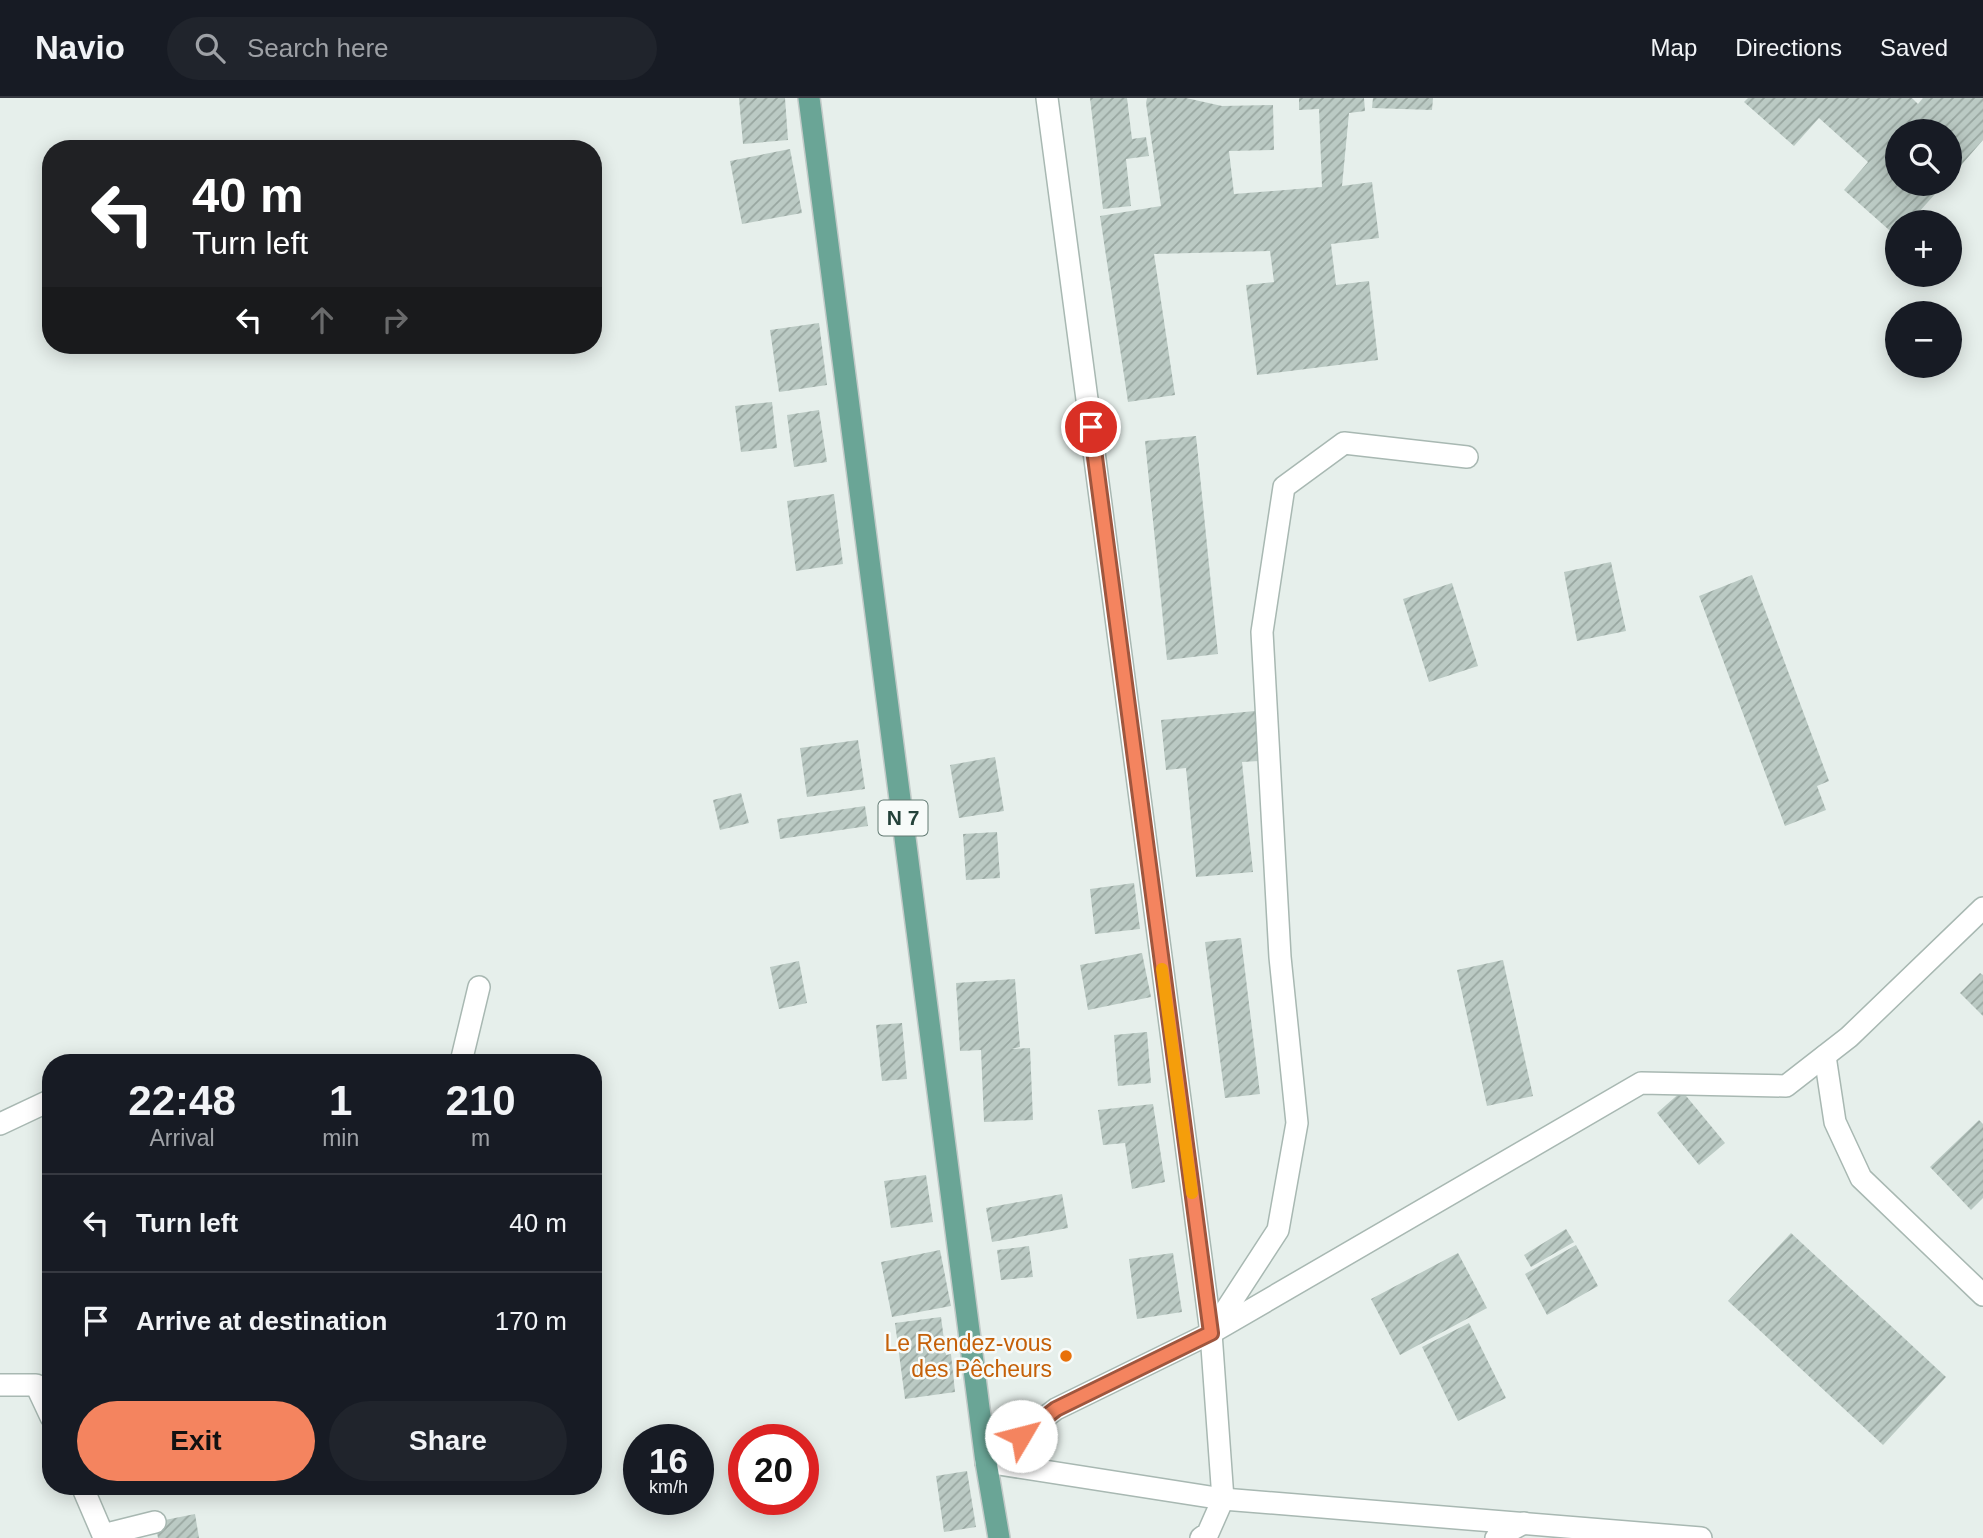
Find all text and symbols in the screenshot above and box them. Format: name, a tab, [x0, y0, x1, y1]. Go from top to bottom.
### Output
search box	[167, 17, 657, 80]
text: Navio	[35, 29, 125, 66]
icon: search	[191, 29, 229, 67]
text: Search here	[247, 33, 389, 63]
text: Map	[1651, 34, 1697, 61]
text: Directions	[1735, 34, 1842, 61]
text: Saved	[1880, 34, 1948, 61]
map controls	[1885, 119, 1962, 378]
button: search	[1885, 119, 1962, 196]
icon: left	[77, 168, 168, 259]
text: 40 m	[192, 168, 304, 222]
button: +	[1885, 210, 1962, 287]
text: Turn left	[192, 225, 308, 261]
icon: left	[230, 301, 268, 339]
icon: ahead	[303, 301, 341, 339]
icon: right	[376, 301, 414, 339]
button: −	[1885, 301, 1962, 378]
pin	[1061, 397, 1121, 457]
icon: arrive	[1072, 408, 1110, 446]
road number: N 7	[878, 800, 928, 836]
text: 22:48	[128, 1077, 236, 1124]
text: 1	[329, 1077, 352, 1124]
text: 210	[446, 1077, 516, 1124]
text: Arrival	[149, 1125, 215, 1151]
text: min	[322, 1125, 359, 1151]
text: m	[471, 1125, 490, 1151]
icon: left	[77, 1204, 115, 1242]
text: Turn left	[136, 1208, 238, 1238]
text: 40 m	[509, 1208, 567, 1238]
icon: arrive	[77, 1302, 115, 1340]
text: Arrive at destination	[136, 1306, 387, 1336]
text: 170 m	[495, 1306, 567, 1336]
place label: Le Rendez-vous des Pêcheurs	[885, 1330, 1052, 1382]
marker: Le Rendez-vous des Pêcheurs	[1058, 1348, 1074, 1364]
position arrow	[984, 1399, 1058, 1473]
button: Exit	[77, 1401, 315, 1481]
button: Share	[329, 1401, 567, 1481]
speed limit sign: 20	[728, 1424, 819, 1515]
text: 16	[649, 1441, 688, 1480]
text: km/h	[649, 1477, 688, 1497]

